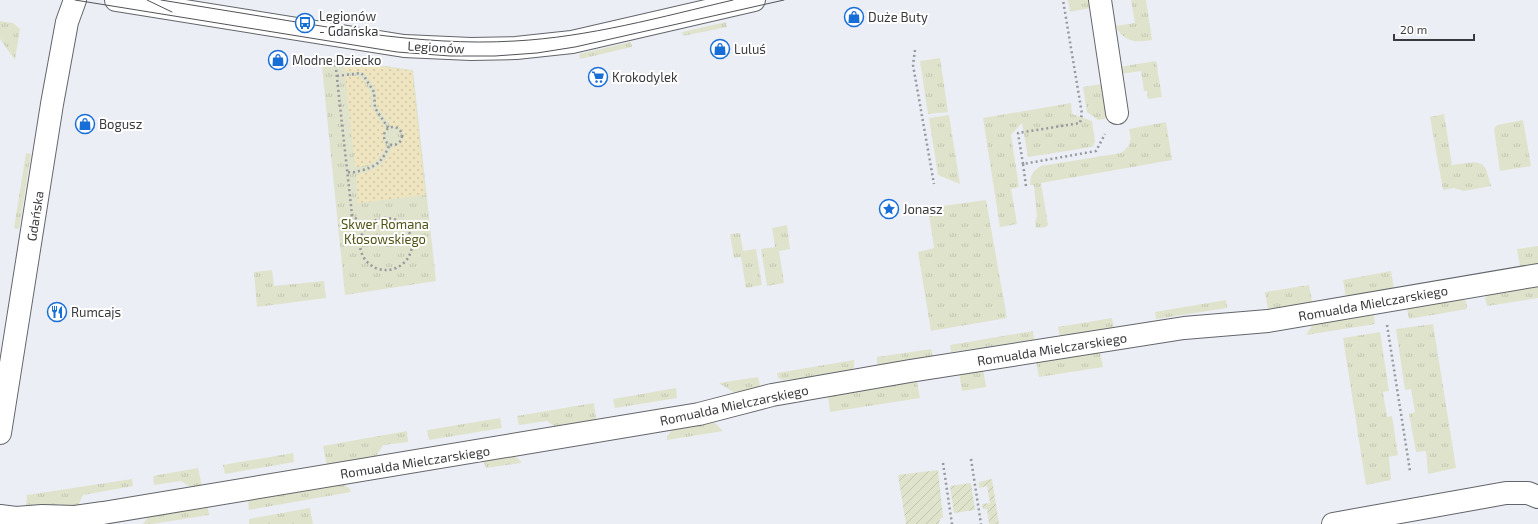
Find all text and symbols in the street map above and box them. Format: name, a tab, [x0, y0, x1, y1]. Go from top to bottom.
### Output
shop icon: Duże Buty	[843, 6, 865, 28]
place label: Legionów - Gdańska	[319, 8, 378, 39]
place label: Duże Buty	[868, 9, 928, 25]
bus stop icon: Legionów - Gdańska	[294, 12, 316, 34]
scale bar	[1394, 16, 1474, 42]
text: 20 m	[1400, 22, 1427, 36]
street label: Legionów	[407, 38, 465, 56]
shop icon: Luluś	[709, 38, 731, 60]
place label: Luluś	[734, 41, 766, 57]
shop icon: Modne Dziecko	[267, 49, 289, 71]
place label: Modne Dziecko	[292, 52, 381, 68]
supermarket icon: Krokodylek	[587, 66, 609, 88]
place label: Krokodylek	[612, 69, 678, 85]
shop icon: Bogusz	[74, 113, 96, 135]
place label: Bogusz	[99, 116, 142, 132]
street label: Gdańska	[23, 190, 47, 242]
place icon: Jonasz	[878, 198, 900, 220]
place label: Jonasz	[903, 201, 943, 217]
park label: Skwer Romana Kłosowskiego	[341, 216, 429, 247]
street label: Romualda Mielczarskiego	[1297, 282, 1449, 324]
restaurant icon: Rumcajs	[46, 301, 68, 323]
place label: Rumcajs	[71, 304, 121, 320]
street label: Romualda Mielczarskiego	[976, 329, 1128, 369]
street label: Romualda Mielczarskiego	[658, 381, 810, 429]
street label: Romualda Mielczarskiego	[339, 442, 491, 482]

